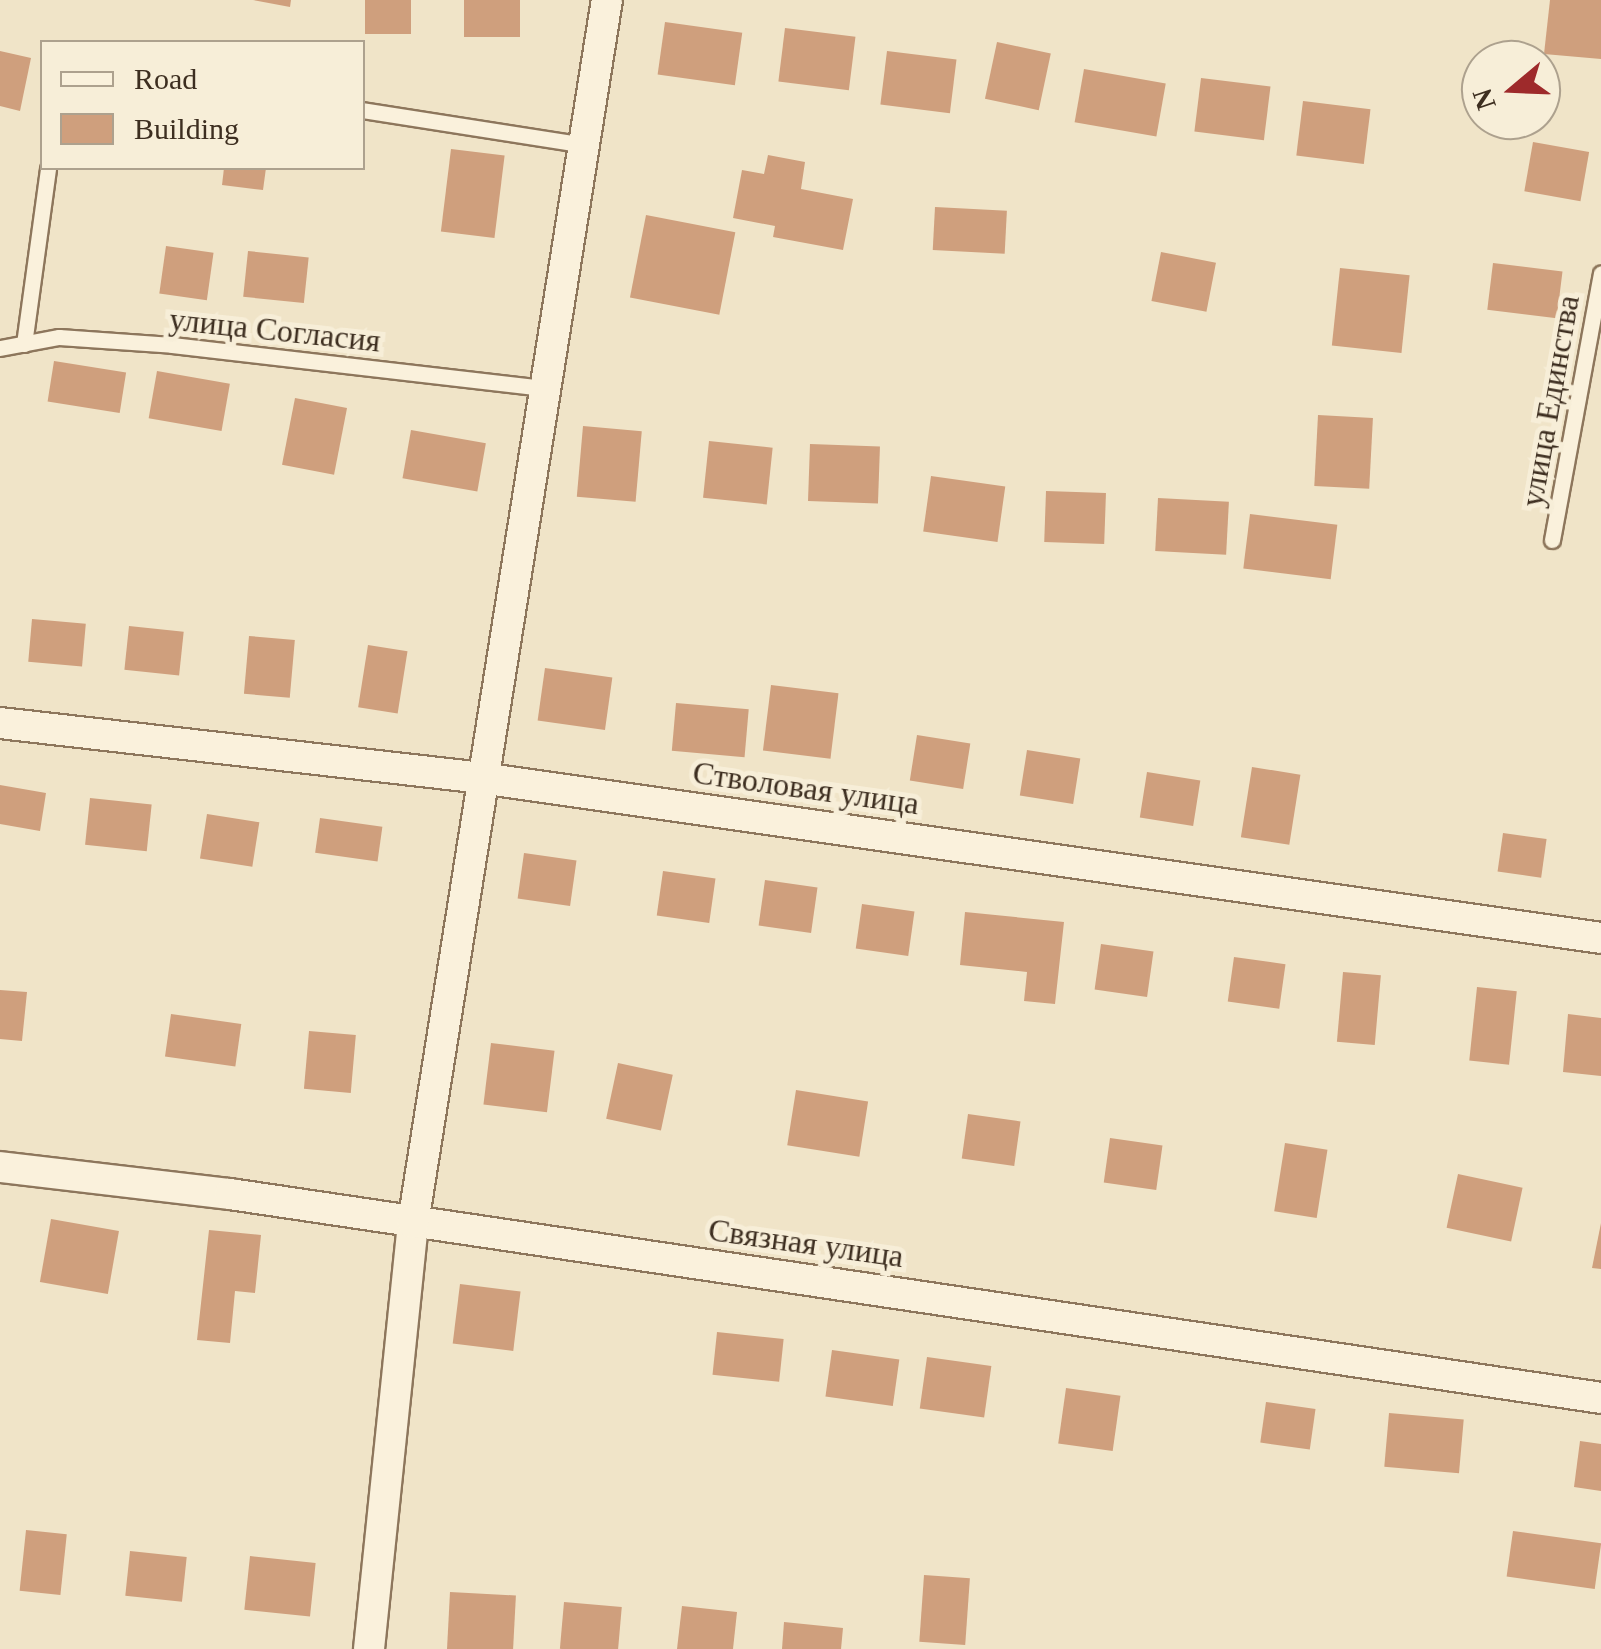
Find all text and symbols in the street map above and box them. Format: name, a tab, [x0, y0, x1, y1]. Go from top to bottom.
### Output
legend	[40, 40, 365, 170]
north arrow	[1461, 40, 1561, 140]
text: Road	[134, 62, 197, 95]
text: N	[1466, 85, 1502, 114]
text: Building	[134, 112, 239, 145]
street label: улица Единства	[1512, 292, 1588, 510]
street label: улица Согласия	[168, 300, 382, 360]
street label: Стволовая улица	[690, 753, 922, 823]
street label: Связная улица	[706, 1210, 906, 1276]

